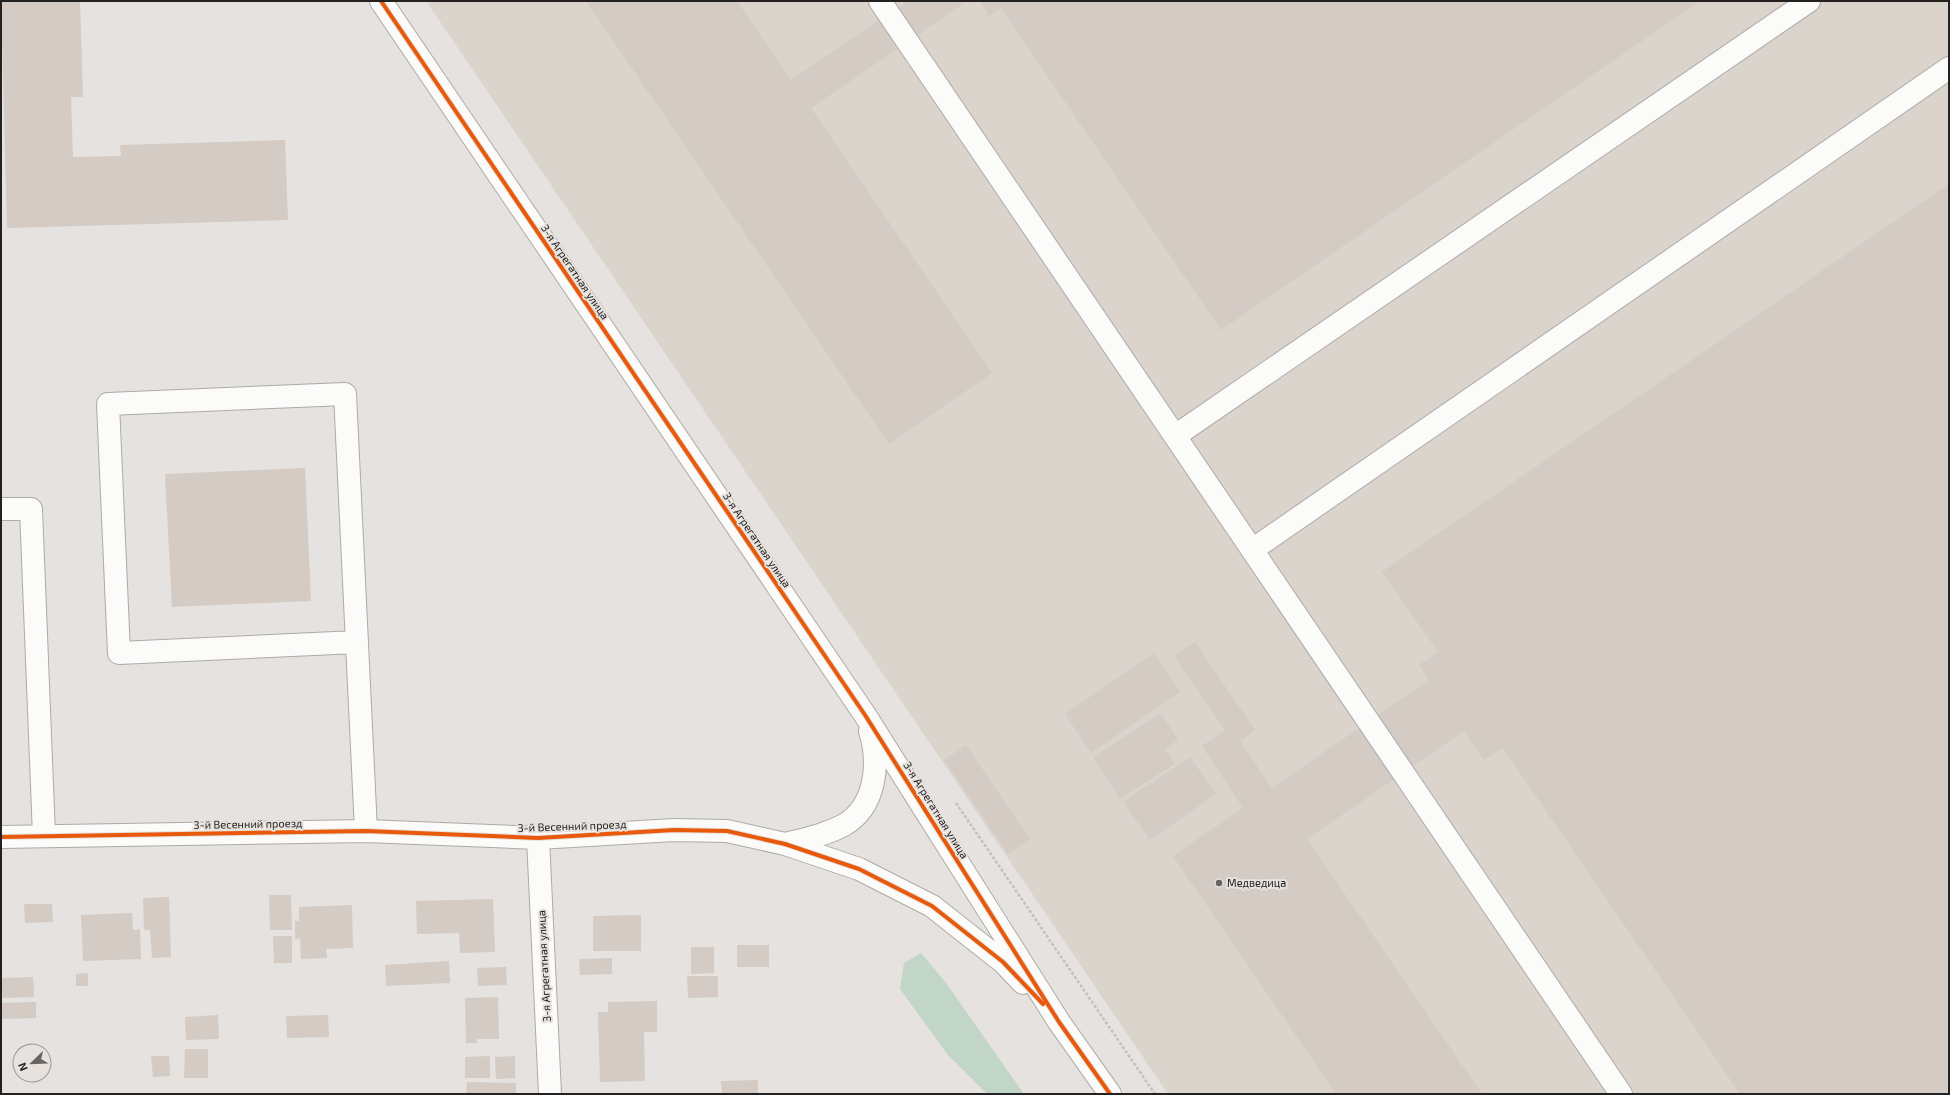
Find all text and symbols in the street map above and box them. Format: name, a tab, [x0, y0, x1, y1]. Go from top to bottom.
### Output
street label: 3-я Агрегатная улица	[538, 222, 612, 322]
street label: 3-я Агрегатная улица	[720, 490, 794, 590]
street label: 3-я Агрегатная улица	[900, 759, 972, 861]
street label: 3-й Весенний проезд	[193, 816, 303, 831]
street label: 3-й Весенний проезд	[517, 817, 627, 834]
place label: Медведица	[1227, 876, 1286, 889]
marker: Медведица	[1214, 878, 1224, 888]
street label: 3-я Агрегатная улица	[534, 910, 554, 1022]
north arrow	[12, 1043, 52, 1083]
text: N	[15, 1061, 30, 1073]

